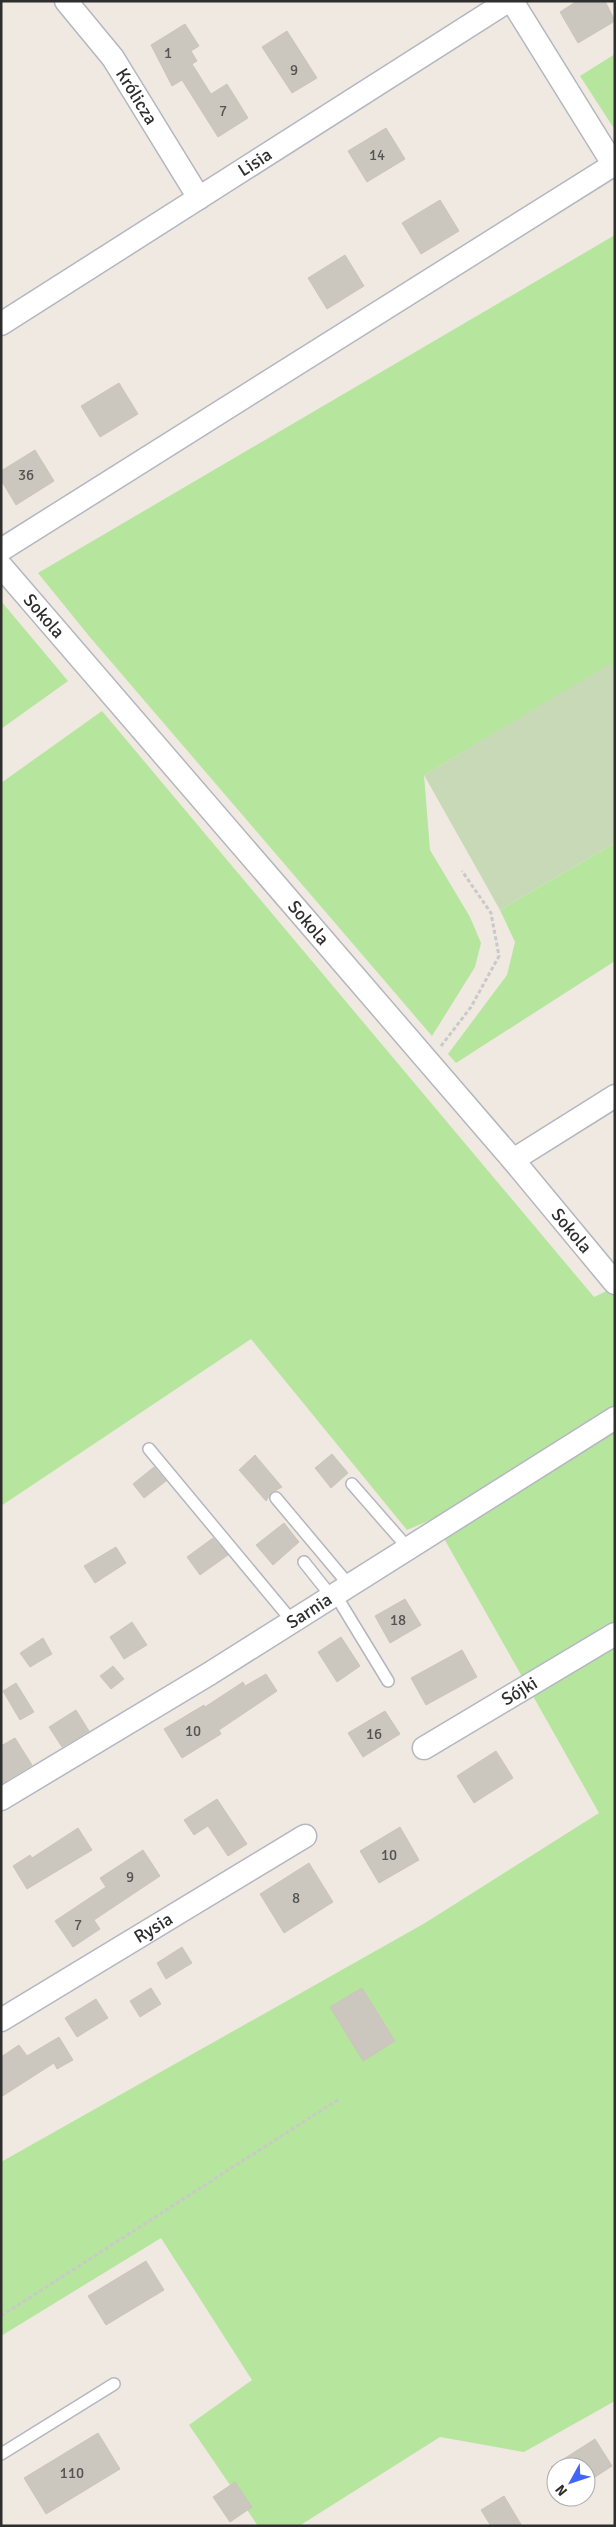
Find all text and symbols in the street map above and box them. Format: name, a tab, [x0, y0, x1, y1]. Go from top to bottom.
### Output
house number: 1	[164, 44, 172, 62]
house number: 9	[290, 61, 298, 79]
street label: Królicza	[111, 64, 162, 129]
house number: 7	[219, 102, 227, 120]
street label: Lisia	[234, 143, 276, 181]
house number: 14	[369, 146, 385, 164]
house number: 36	[18, 466, 34, 484]
street label: Sokola	[19, 589, 69, 643]
street label: Sokola	[283, 896, 334, 950]
street label: Sokola	[547, 1204, 597, 1258]
street label: Sarnia	[282, 1588, 336, 1633]
house number: 18	[390, 1611, 406, 1629]
street label: Sójki	[497, 1672, 541, 1710]
house number: 10	[185, 1722, 201, 1740]
house number: 16	[366, 1725, 382, 1743]
house number: 10	[381, 1846, 397, 1864]
house number: 9	[126, 1868, 134, 1886]
house number: 8	[292, 1889, 300, 1907]
street label: Rysia	[130, 1908, 177, 1948]
house number: 7	[74, 1916, 82, 1934]
north arrow	[546, 2457, 596, 2507]
house number: 110	[60, 2464, 84, 2482]
text: N	[552, 2481, 571, 2499]

